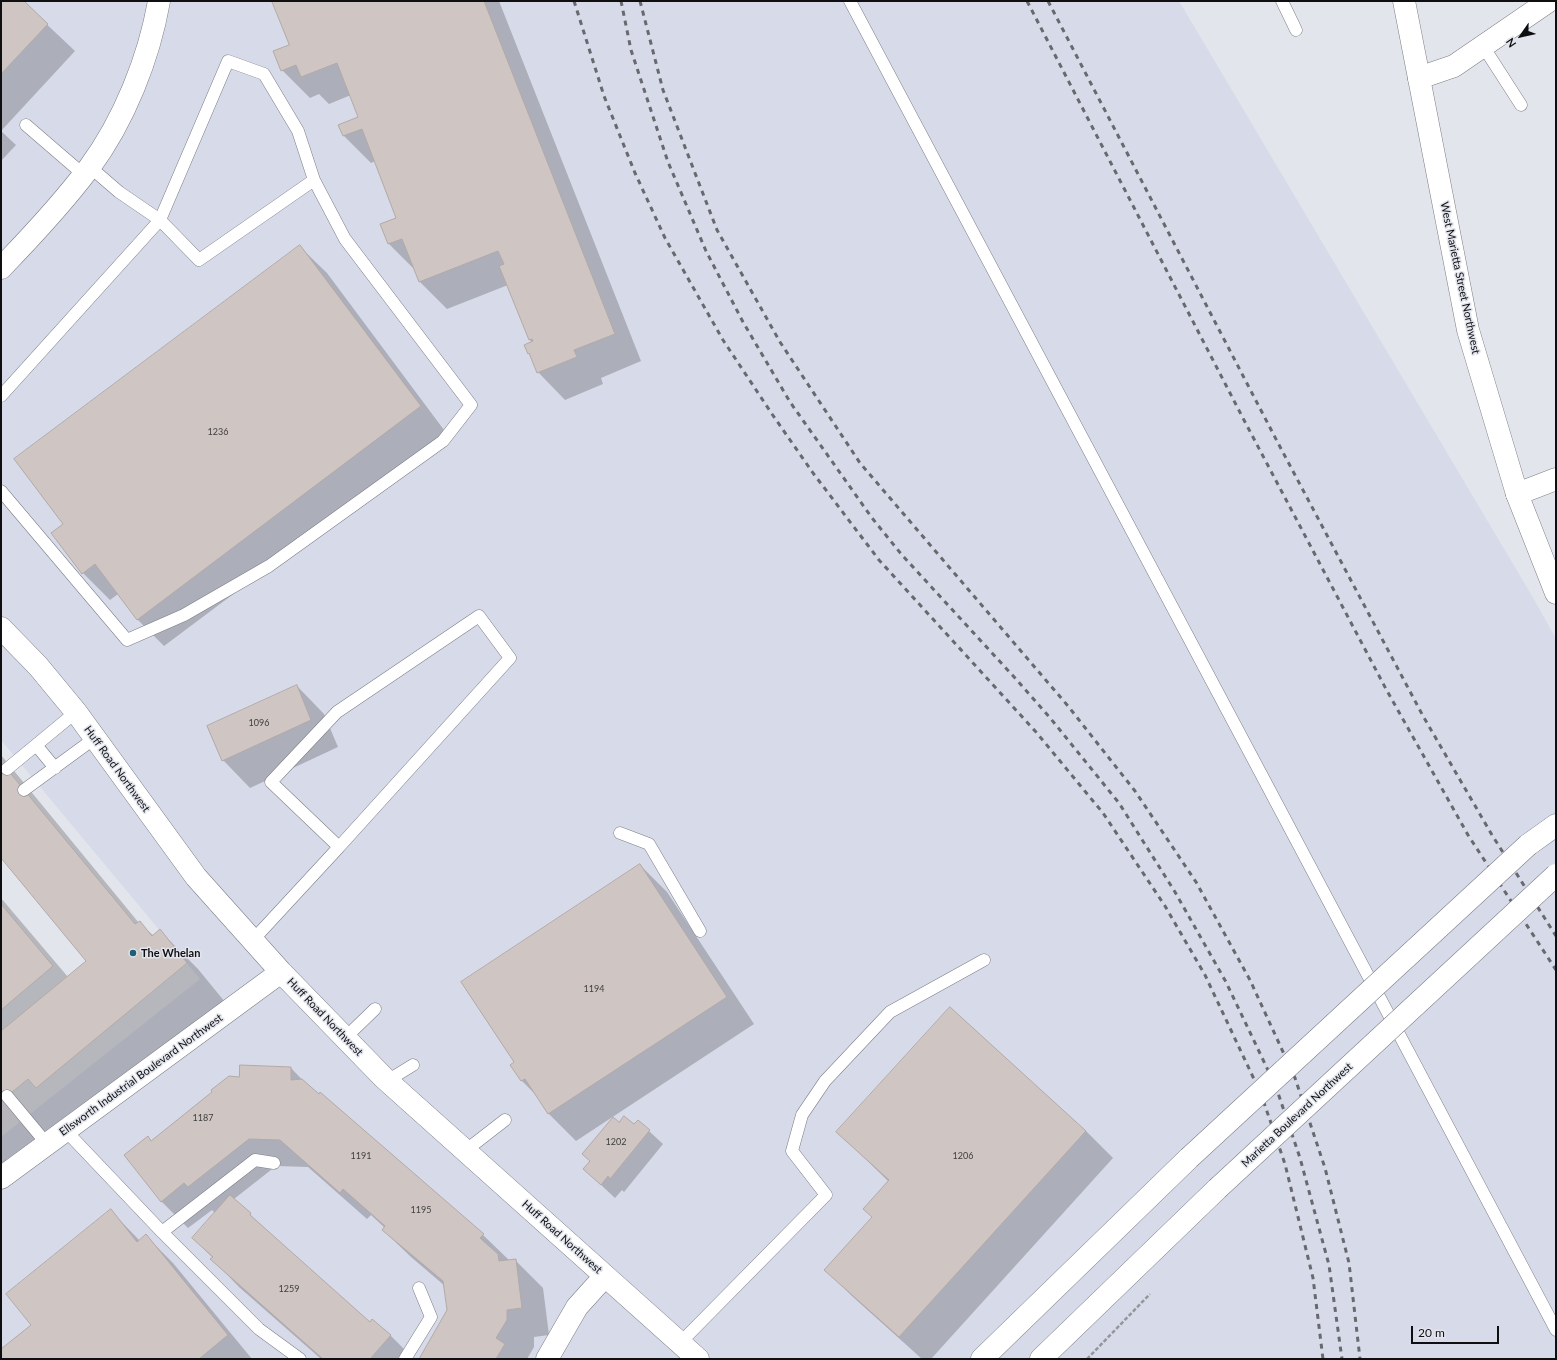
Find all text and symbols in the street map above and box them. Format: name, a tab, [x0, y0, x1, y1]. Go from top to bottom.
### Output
north arrow	[1501, 16, 1541, 56]
text: N	[1503, 36, 1518, 50]
street label: West Marietta Street Northwest	[1437, 201, 1483, 355]
house number: 1236	[208, 427, 228, 437]
house number: 1096	[249, 718, 269, 728]
street label: Huff Road Northwest	[81, 723, 153, 815]
place label: The Whelan	[141, 946, 200, 960]
marker: The Whelan	[128, 948, 138, 958]
street label: Huff Road Northwest	[284, 975, 366, 1059]
house number: 1194	[584, 984, 604, 994]
street label: Ellsworth Industrial Boulevard Northwest	[57, 1011, 225, 1139]
street label: Marietta Boulevard Northwest	[1239, 1060, 1355, 1170]
house number: 1187	[193, 1113, 213, 1123]
house number: 1202	[606, 1137, 626, 1147]
house number: 1191	[351, 1151, 371, 1161]
house number: 1206	[953, 1151, 973, 1161]
street label: Huff Road Northwest	[519, 1198, 605, 1276]
house number: 1195	[411, 1205, 431, 1215]
house number: 1259	[279, 1284, 299, 1294]
scale bar	[1413, 1318, 1501, 1344]
text: 20 m	[1418, 1325, 1445, 1340]

